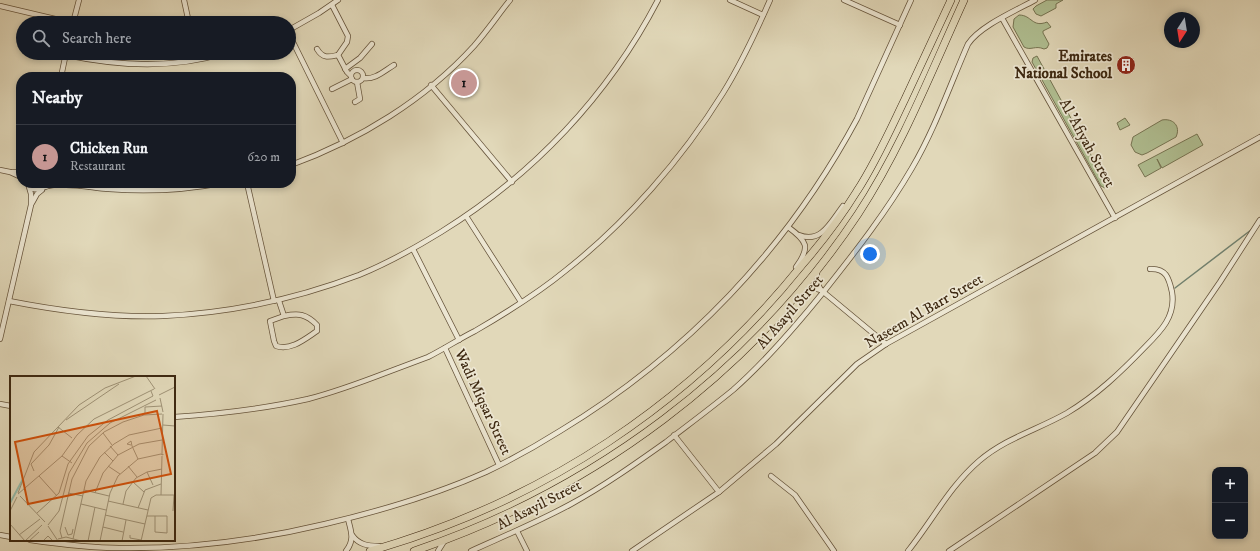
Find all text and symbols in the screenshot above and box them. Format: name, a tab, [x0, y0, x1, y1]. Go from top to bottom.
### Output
north arrow	[1164, 12, 1200, 48]
search box	[16, 16, 296, 60]
icon: search	[30, 27, 52, 49]
text: Search here	[62, 29, 131, 48]
place label: Emirates National School	[1015, 47, 1112, 83]
building icon: Emirates National School	[1115, 54, 1137, 76]
pin: 1	[451, 68, 477, 98]
text: Nearby	[32, 87, 82, 109]
street label: Al 'Afiyah Street	[1055, 95, 1119, 191]
text: Chicken Run	[70, 139, 148, 158]
text: 1	[43, 149, 47, 165]
text: 620 m	[247, 149, 280, 165]
text: Restaurant	[70, 158, 126, 174]
your location	[860, 244, 880, 264]
street label: Naseem Al Barr Street	[862, 269, 987, 353]
street label: Al Asayil Street	[753, 271, 828, 353]
street label: Wadi Miqsar Street	[450, 345, 516, 458]
inset map	[10, 376, 175, 541]
map controls	[1212, 467, 1248, 539]
button: +	[1212, 467, 1248, 503]
street label: Al Asayil Street	[494, 475, 585, 534]
button: −	[1212, 503, 1248, 539]

